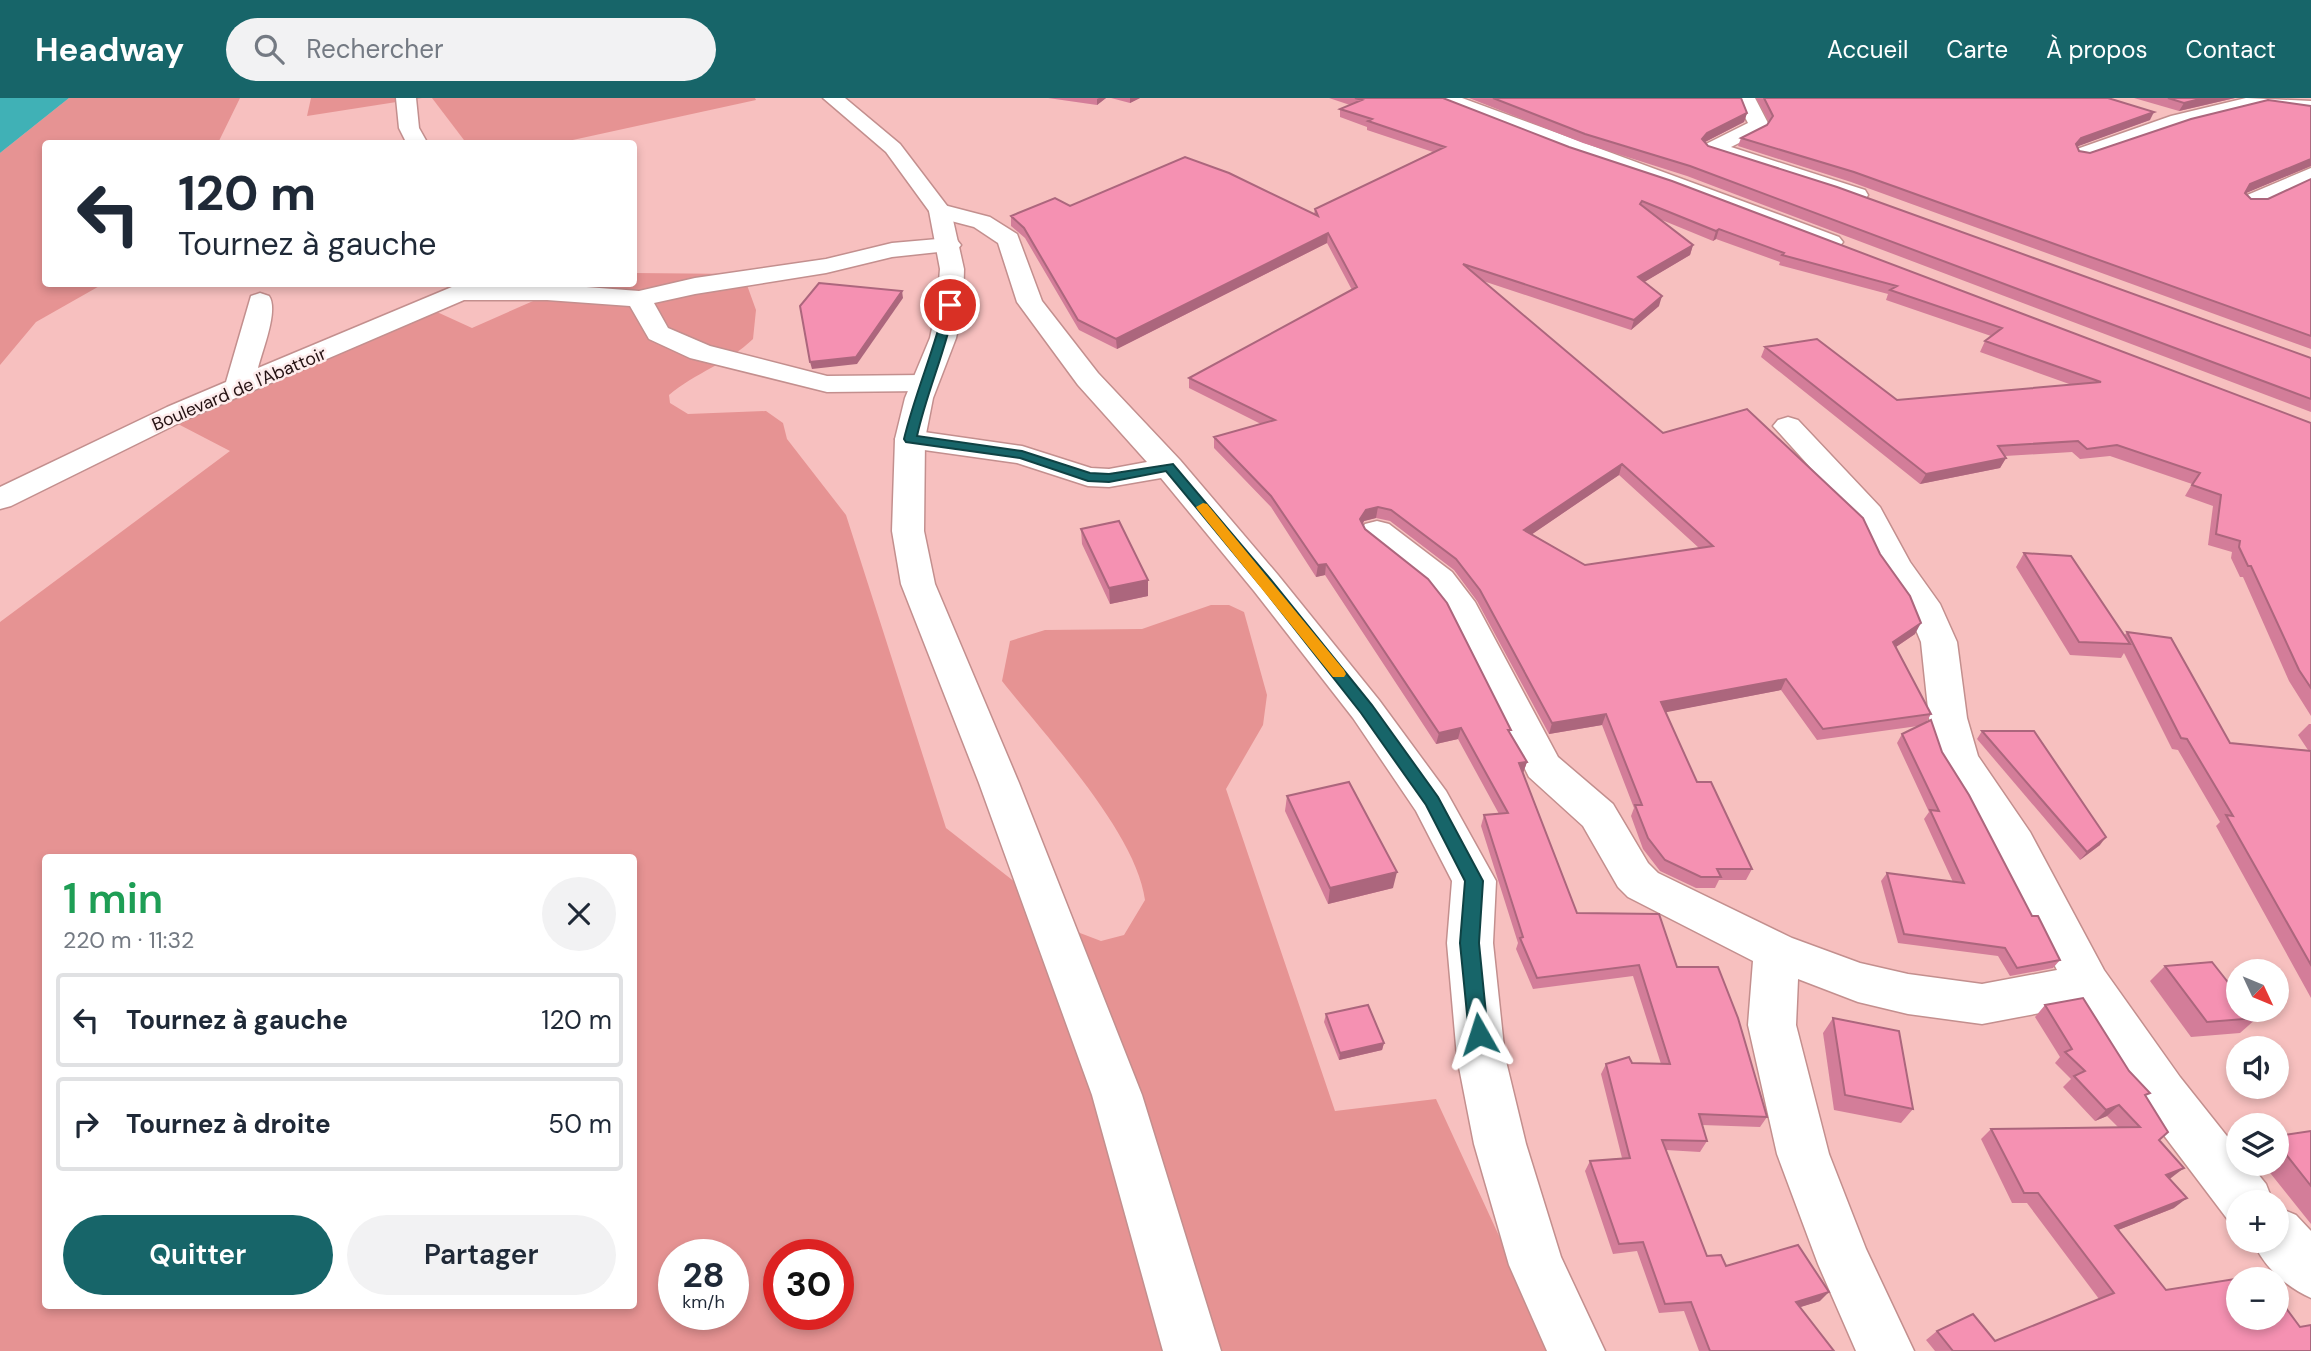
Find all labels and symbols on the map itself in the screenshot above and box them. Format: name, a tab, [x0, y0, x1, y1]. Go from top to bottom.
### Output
pin	[920, 275, 980, 335]
street label: Boulevard de l'Abattoir	[148, 341, 330, 437]
north arrow	[2226, 959, 2289, 1022]
position arrow	[1442, 997, 1516, 1071]
speed limit sign: 30	[763, 1239, 854, 1330]

